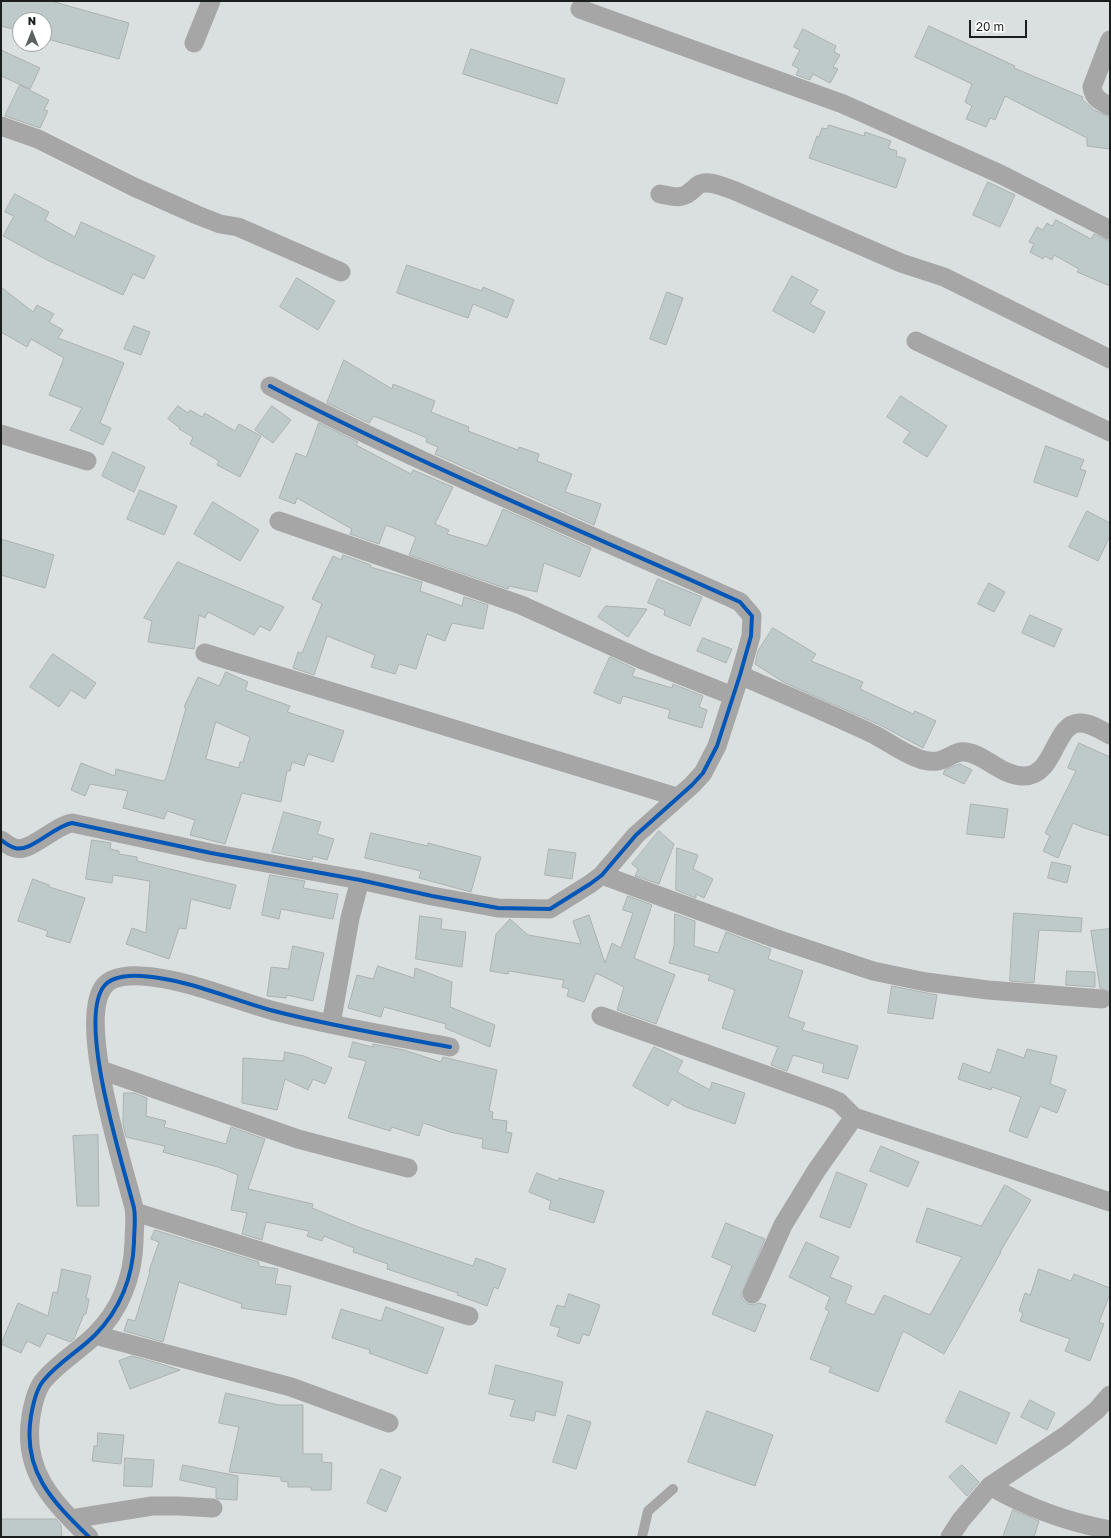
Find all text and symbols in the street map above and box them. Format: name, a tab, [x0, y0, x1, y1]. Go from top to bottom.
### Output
north arrow	[12, 12, 52, 52]
scale bar	[971, 12, 1029, 38]
text: N	[28, 14, 36, 27]
text: 20 m	[976, 19, 1004, 34]

